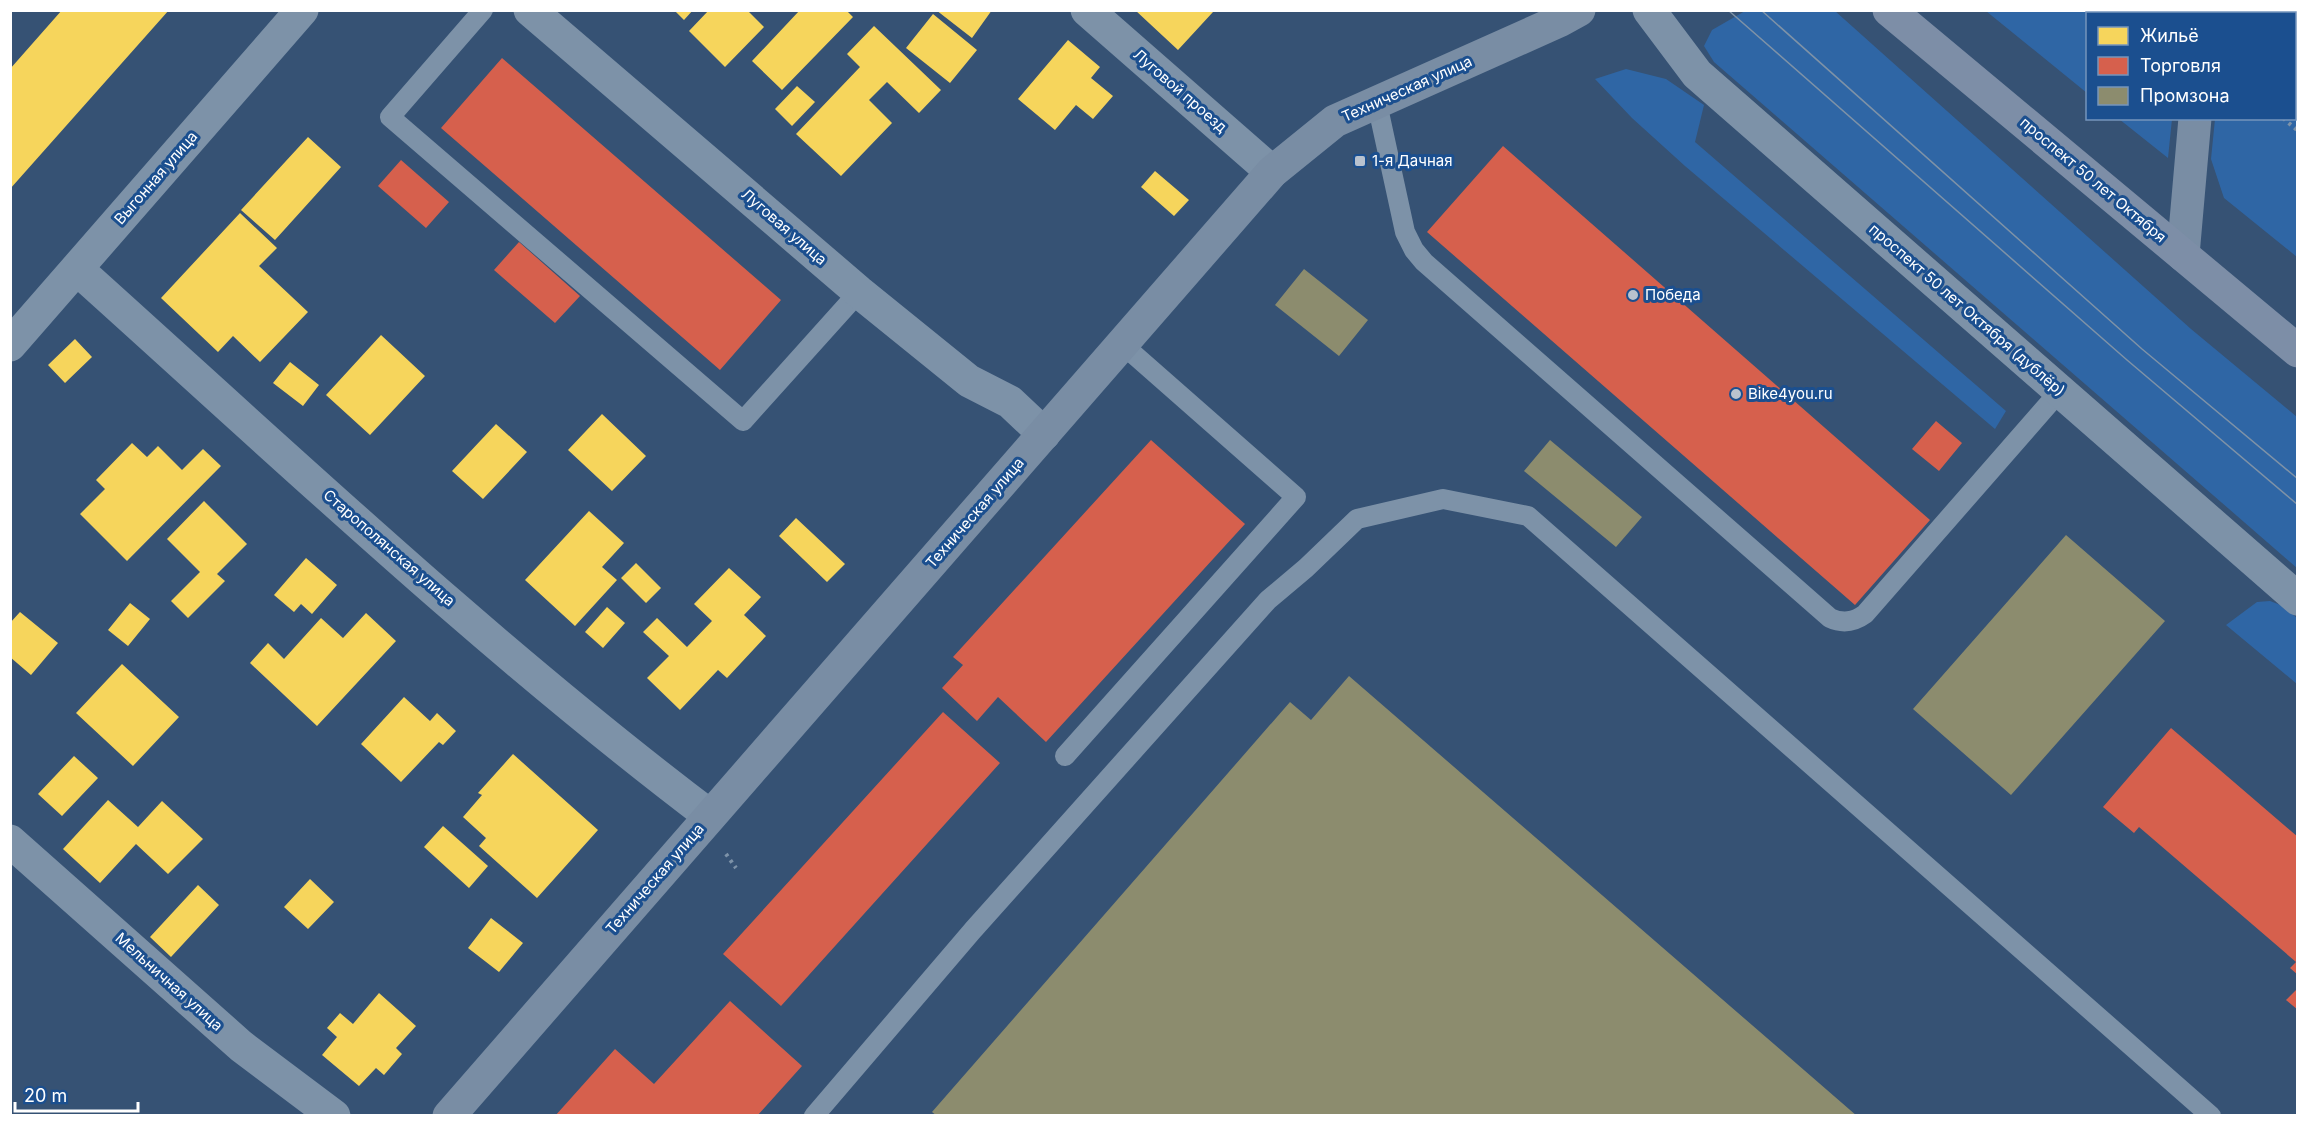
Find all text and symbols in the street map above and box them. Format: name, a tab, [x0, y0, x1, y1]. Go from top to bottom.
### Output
legend	[2086, 12, 2296, 120]
text: Жильё	[2140, 25, 2199, 46]
street label: Луговой проезд	[1130, 45, 1231, 137]
street label: Техническая улица	[1339, 51, 1475, 126]
text: Торговля	[2140, 55, 2221, 76]
text: Промзона	[2140, 85, 2230, 106]
street label: проспект 50 лет Октября	[2016, 113, 2170, 246]
street label: Выгонная улица	[110, 127, 201, 228]
place label: 1-я Дачная	[1372, 151, 1453, 170]
marker: 1-я Дачная	[1353, 154, 1367, 168]
street label: Луговая улица	[738, 184, 831, 269]
street label: проспект 50 лет Октября (дублёр)	[1865, 219, 2069, 400]
place label: Победа	[1645, 285, 1701, 304]
marker: Победа	[1626, 288, 1640, 302]
place label: Bike4you.ru	[1748, 384, 1833, 403]
marker: Bike4you.ru	[1729, 387, 1743, 401]
street label: Техническая улица	[921, 453, 1028, 572]
street label: Старополянская улица	[320, 485, 459, 610]
street label: Техническая улица	[601, 819, 708, 938]
street label: Мельничная улица	[112, 928, 227, 1035]
scale bar	[15, 1075, 138, 1113]
text: 20 m	[24, 1085, 67, 1106]

